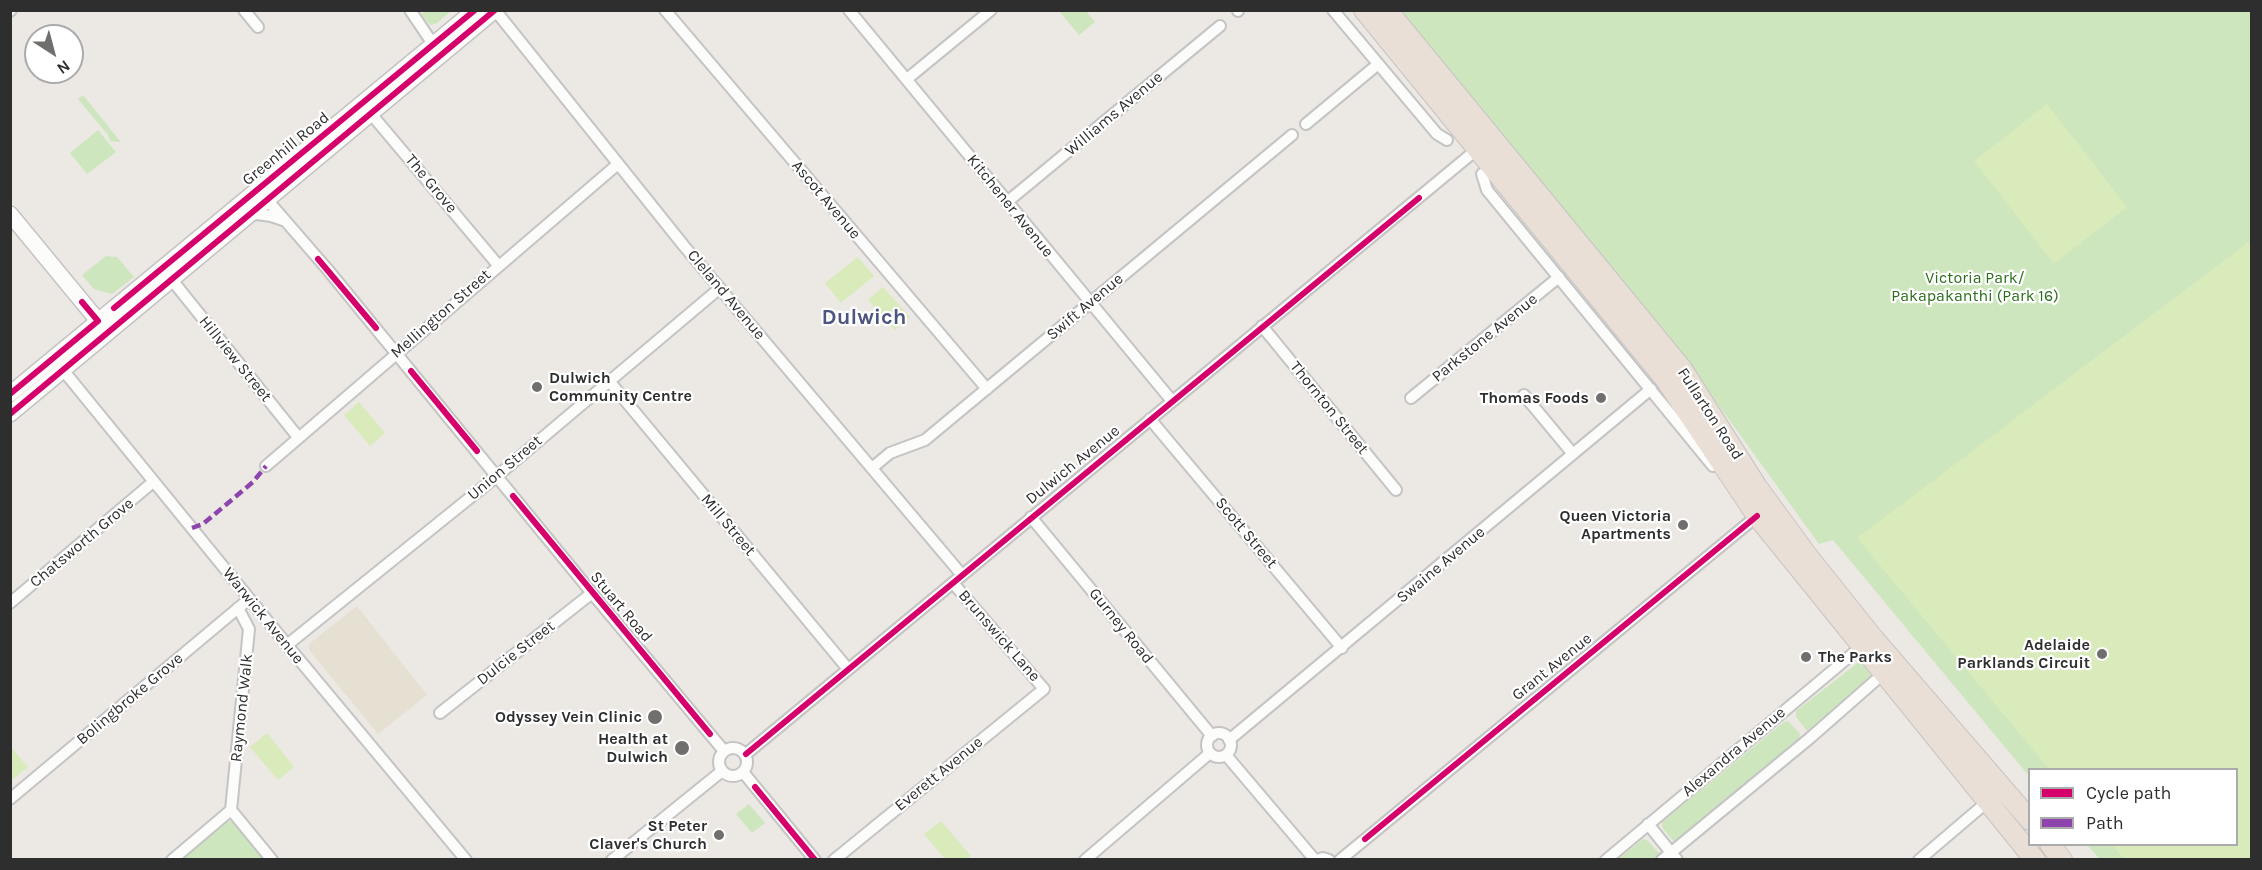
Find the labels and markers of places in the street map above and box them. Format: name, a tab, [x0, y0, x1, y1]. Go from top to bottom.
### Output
place label: Dulwich Community Centre	[549, 368, 692, 406]
marker: Dulwich Community Centre	[530, 380, 544, 394]
place label: Thomas Foods	[1480, 388, 1589, 408]
marker: Thomas Foods	[1594, 391, 1608, 405]
place label: Queen Victoria Apartments	[1559, 506, 1671, 544]
marker: Queen Victoria Apartments	[1676, 518, 1690, 532]
place label: Adelaide Parklands Circuit	[1957, 635, 2090, 673]
place label: The Parks	[1818, 647, 1892, 667]
marker: Adelaide Parklands Circuit	[2095, 647, 2109, 661]
marker: The Parks	[1799, 650, 1813, 664]
place label: Odyssey Vein Clinic	[495, 707, 642, 727]
marker: Odyssey Vein Clinic	[646, 708, 664, 726]
place label: Health at Dulwich	[598, 729, 668, 767]
marker: Health at Dulwich	[673, 739, 691, 757]
place label: St Peter Claver's Church	[589, 816, 707, 854]
marker: St Peter Claver's Church	[712, 828, 726, 842]

